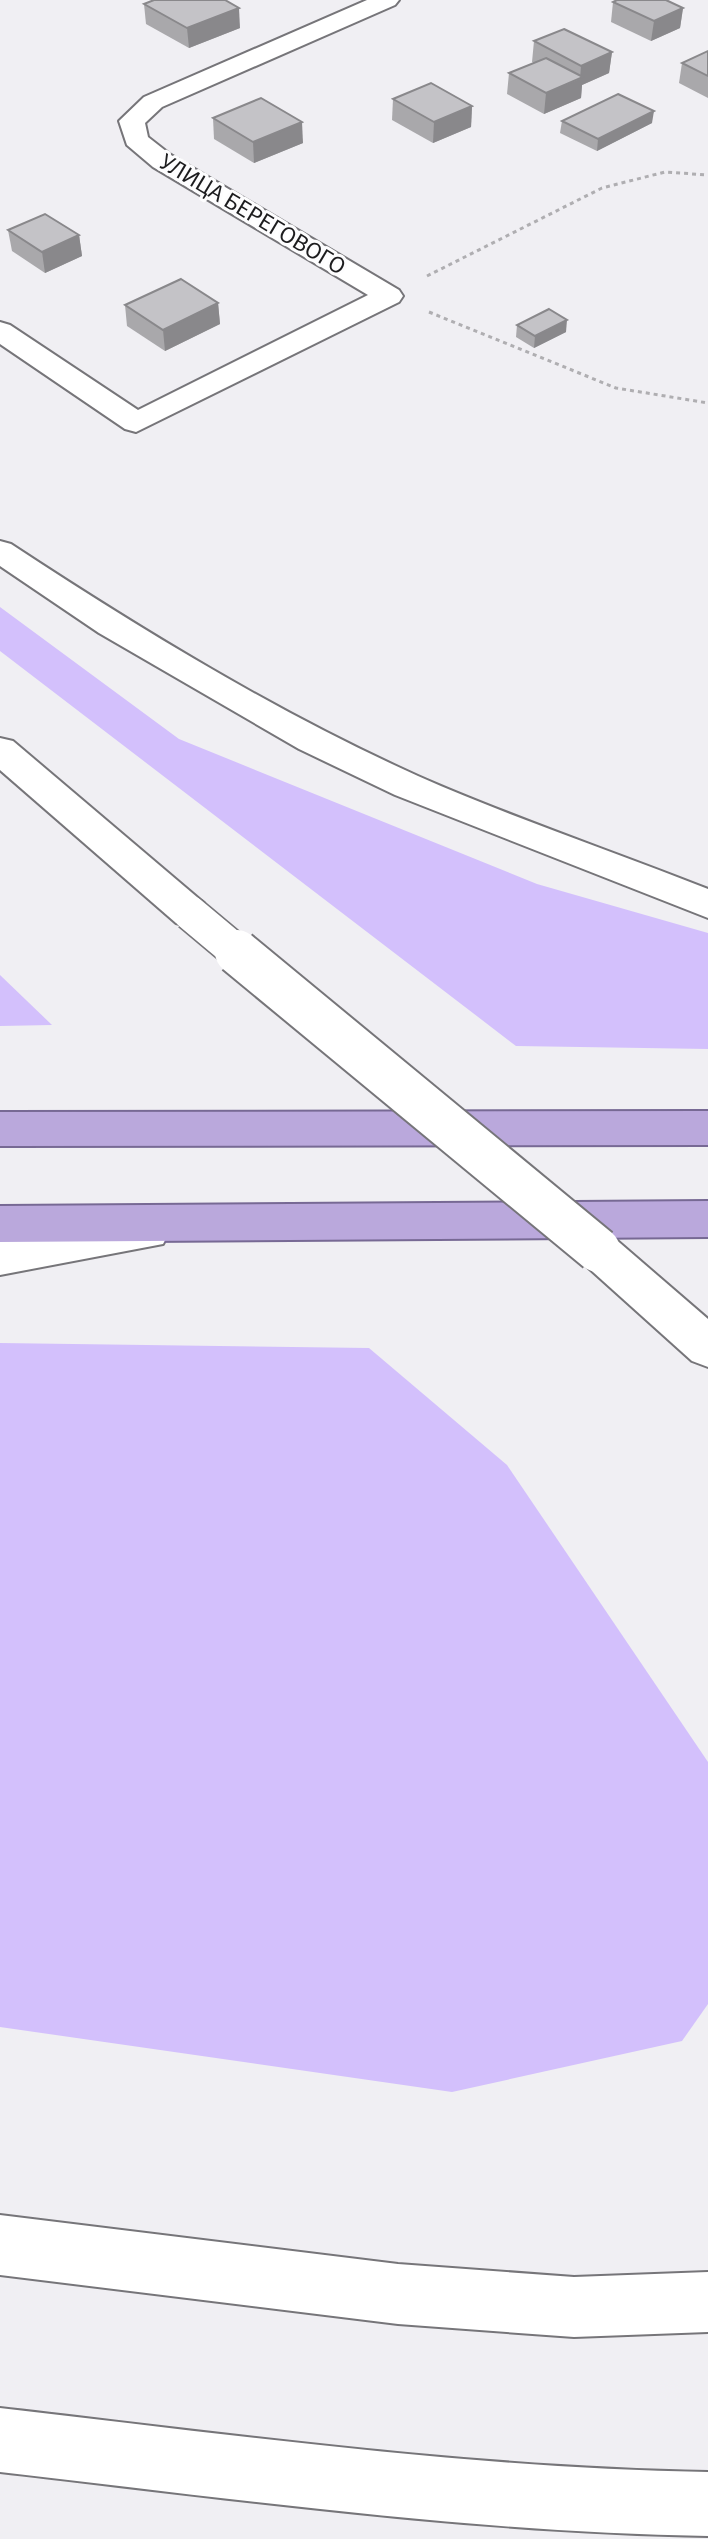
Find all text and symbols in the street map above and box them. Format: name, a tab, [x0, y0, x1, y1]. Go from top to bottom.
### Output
street label: УЛИЦА БЕРЕГОВОГО	[153, 145, 353, 284]

